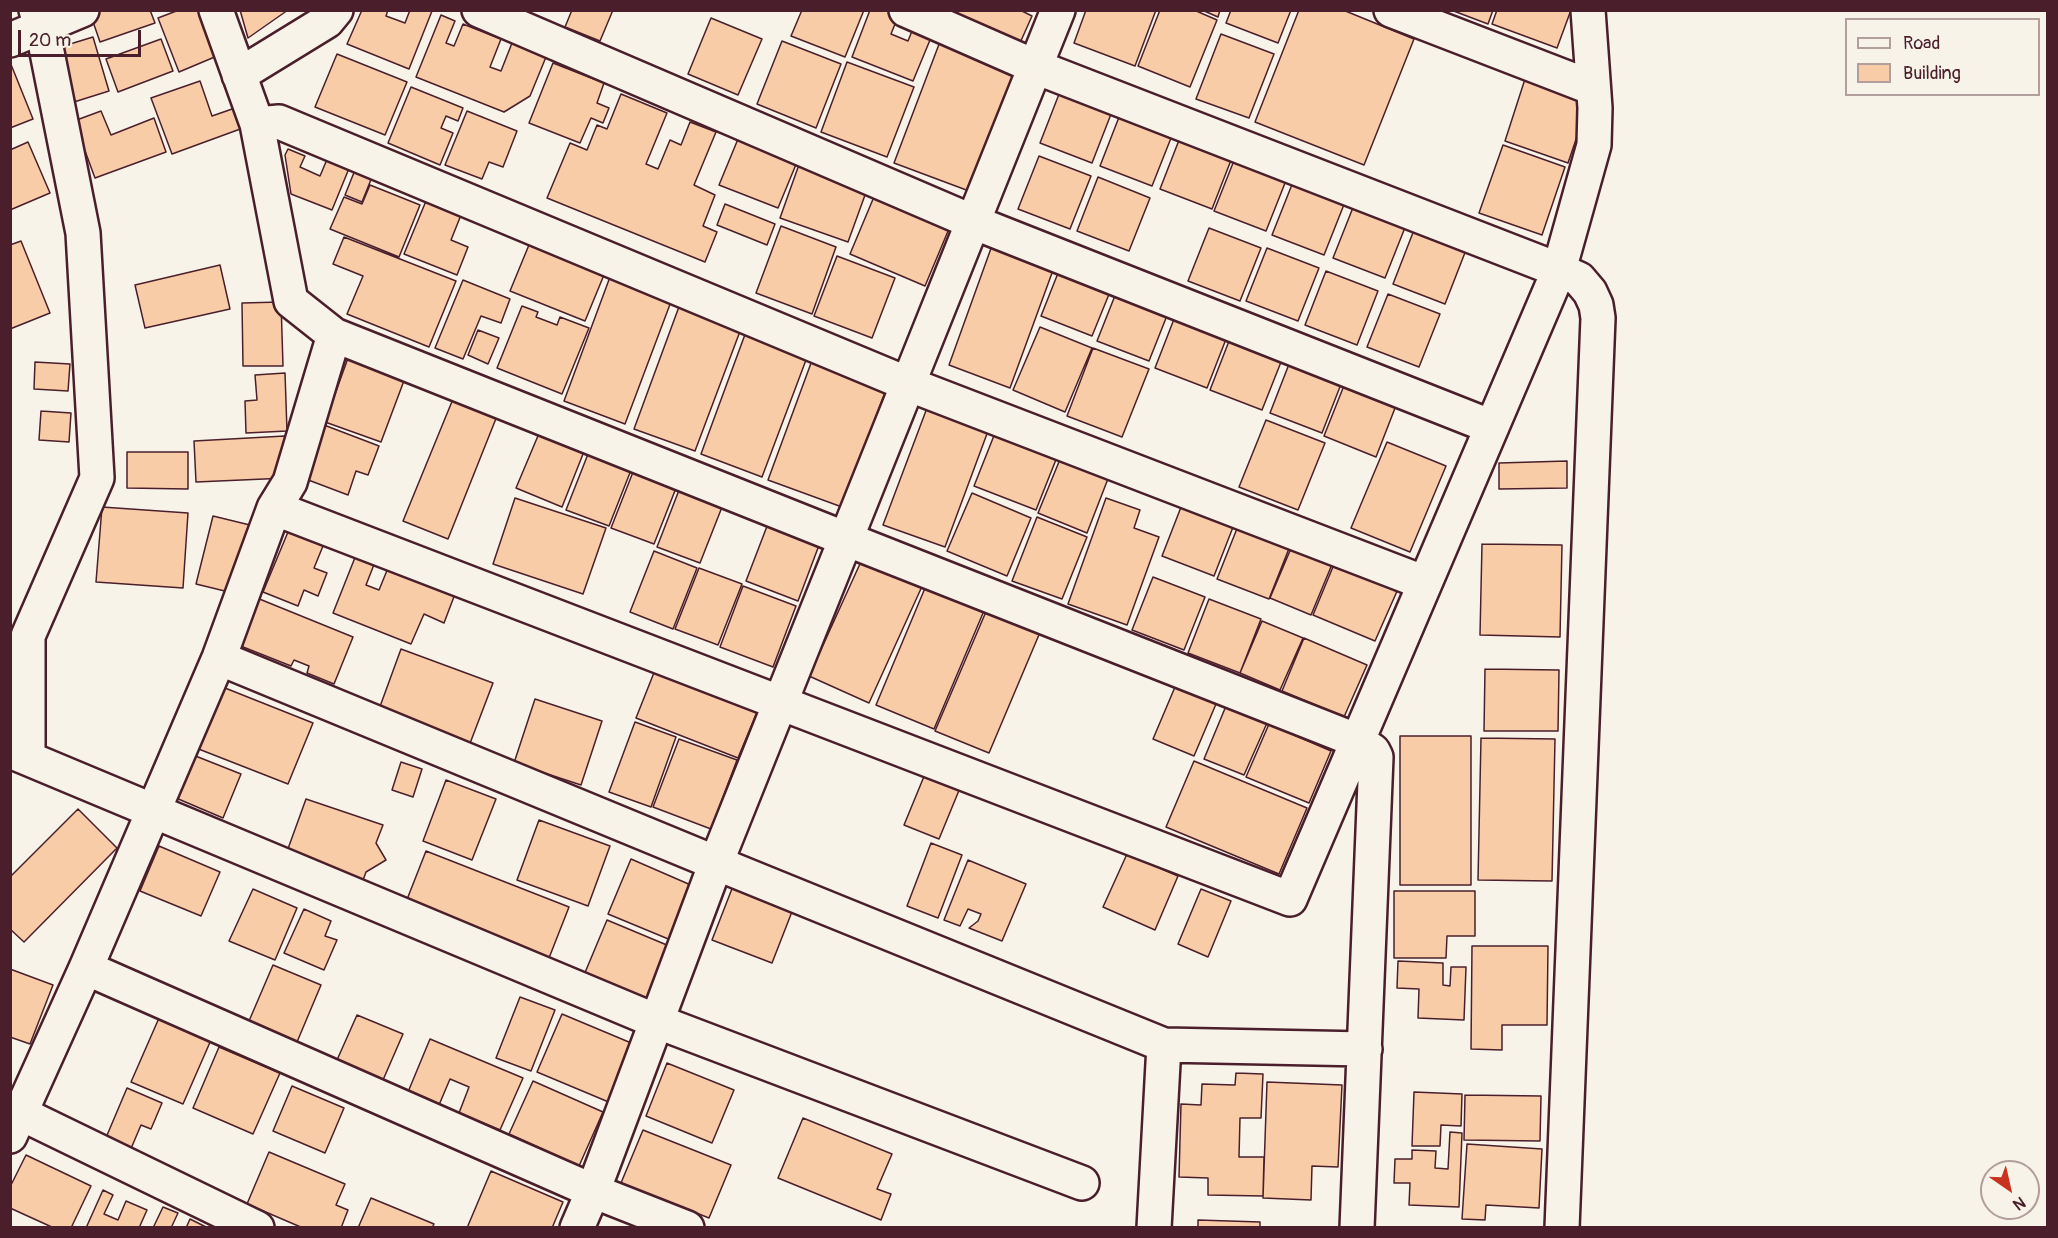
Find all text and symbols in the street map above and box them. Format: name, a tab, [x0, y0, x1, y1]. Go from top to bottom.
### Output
scale bar	[21, 18, 144, 56]
legend	[1845, 18, 2040, 96]
text: 20 m	[29, 29, 71, 52]
text: Road	[1903, 32, 1940, 55]
text: Building	[1903, 62, 1961, 85]
north arrow	[1980, 1160, 2040, 1220]
text: N	[2009, 1192, 2029, 1215]

